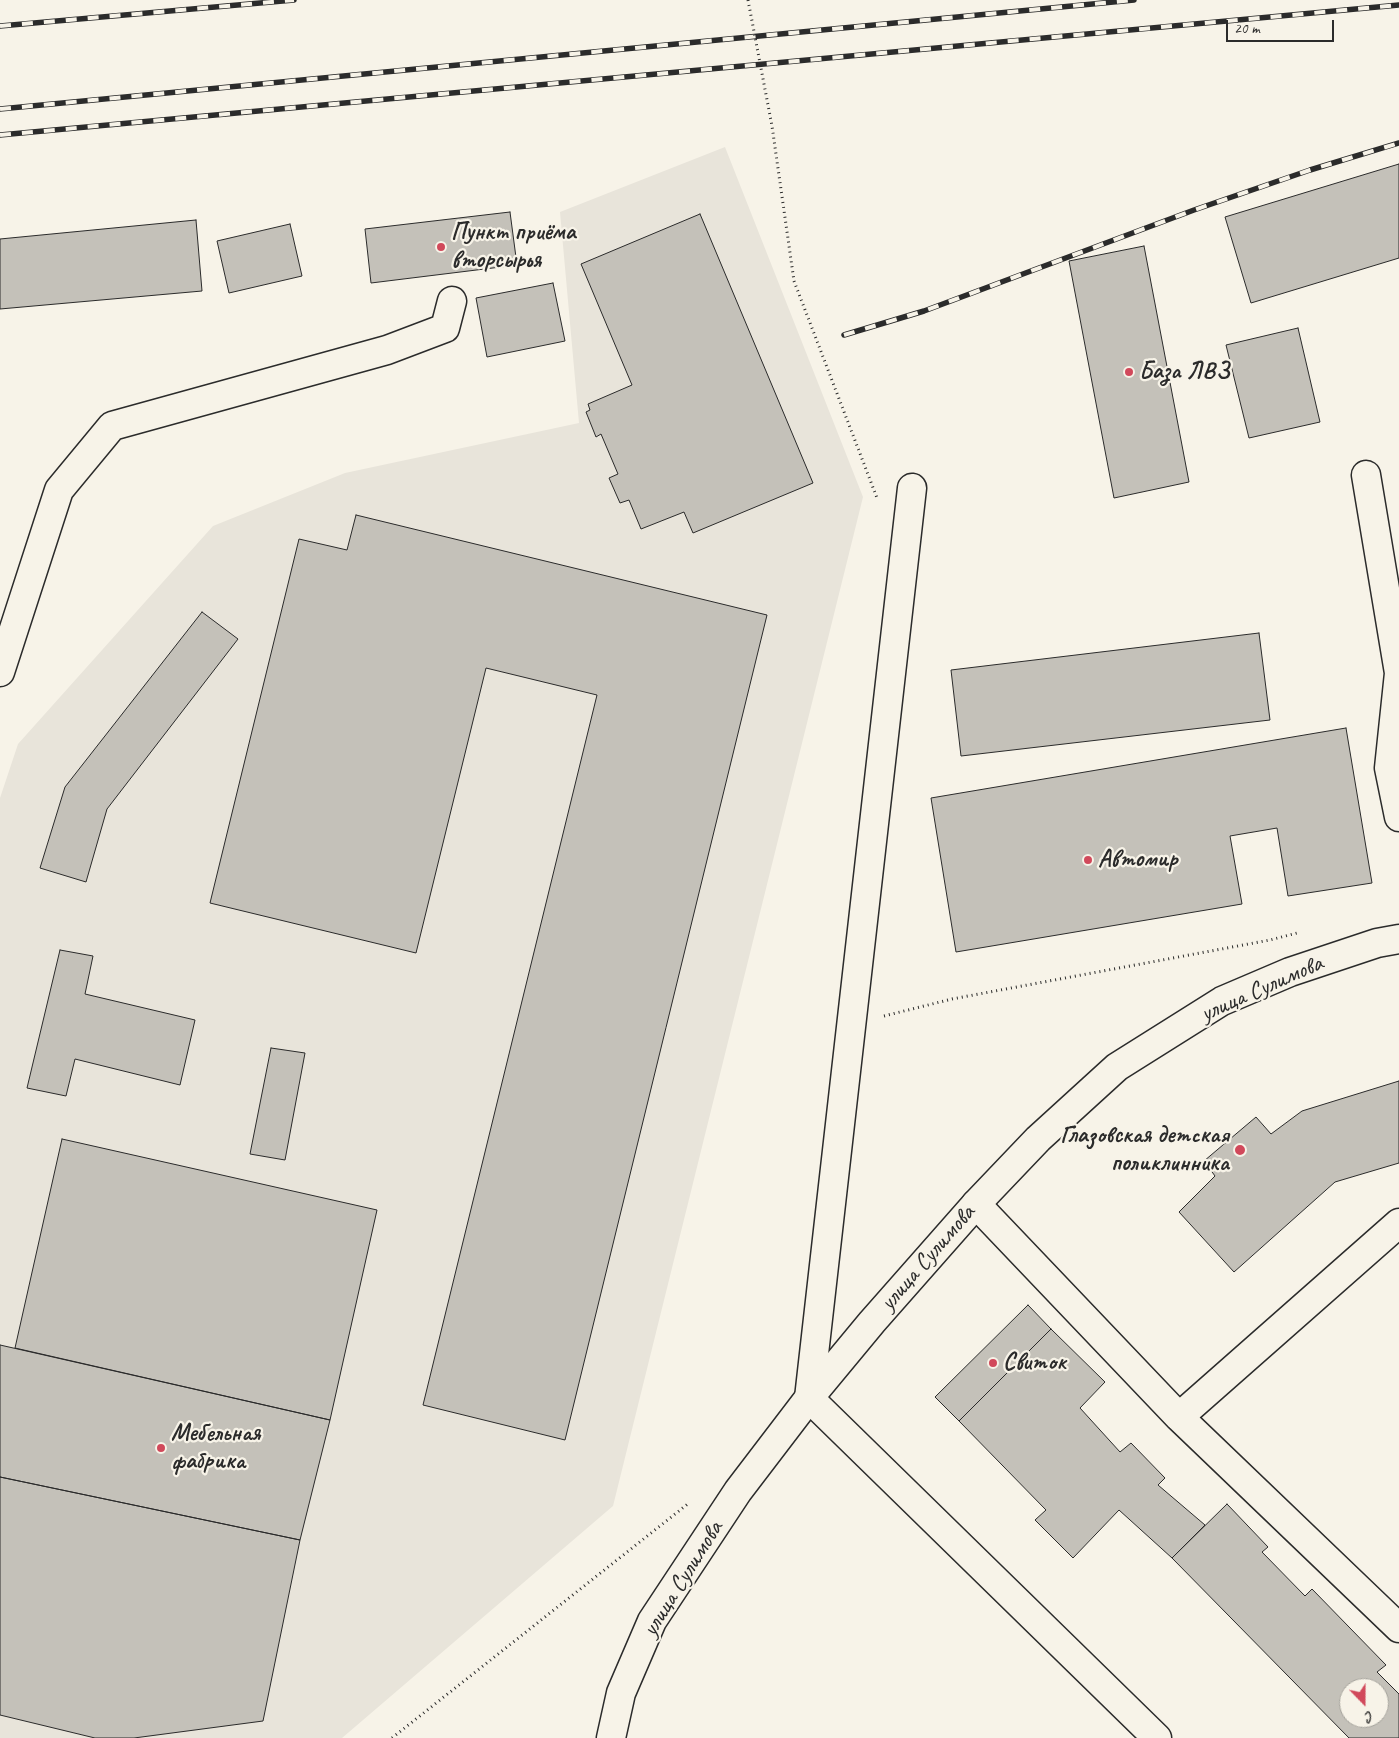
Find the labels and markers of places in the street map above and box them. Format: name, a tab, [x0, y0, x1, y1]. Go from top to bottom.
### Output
place label: Пункт приёма вторсырья	[451, 219, 575, 275]
marker: Пункт приёма вторсырья	[435, 241, 447, 253]
place label: База ЛВЗ	[1139, 358, 1230, 386]
marker: База ЛВЗ	[1123, 366, 1135, 378]
place label: Автомир	[1098, 846, 1177, 874]
marker: Автомир	[1082, 854, 1094, 866]
place label: Глазовская детская поликлинника	[1060, 1122, 1229, 1178]
marker: Глазовская детская поликлинника	[1233, 1143, 1247, 1157]
place label: Свиток	[1003, 1349, 1066, 1377]
marker: Свиток	[987, 1357, 999, 1369]
place label: Мебельная фабрика	[171, 1420, 260, 1476]
marker: Мебельная фабрика	[155, 1442, 167, 1454]

